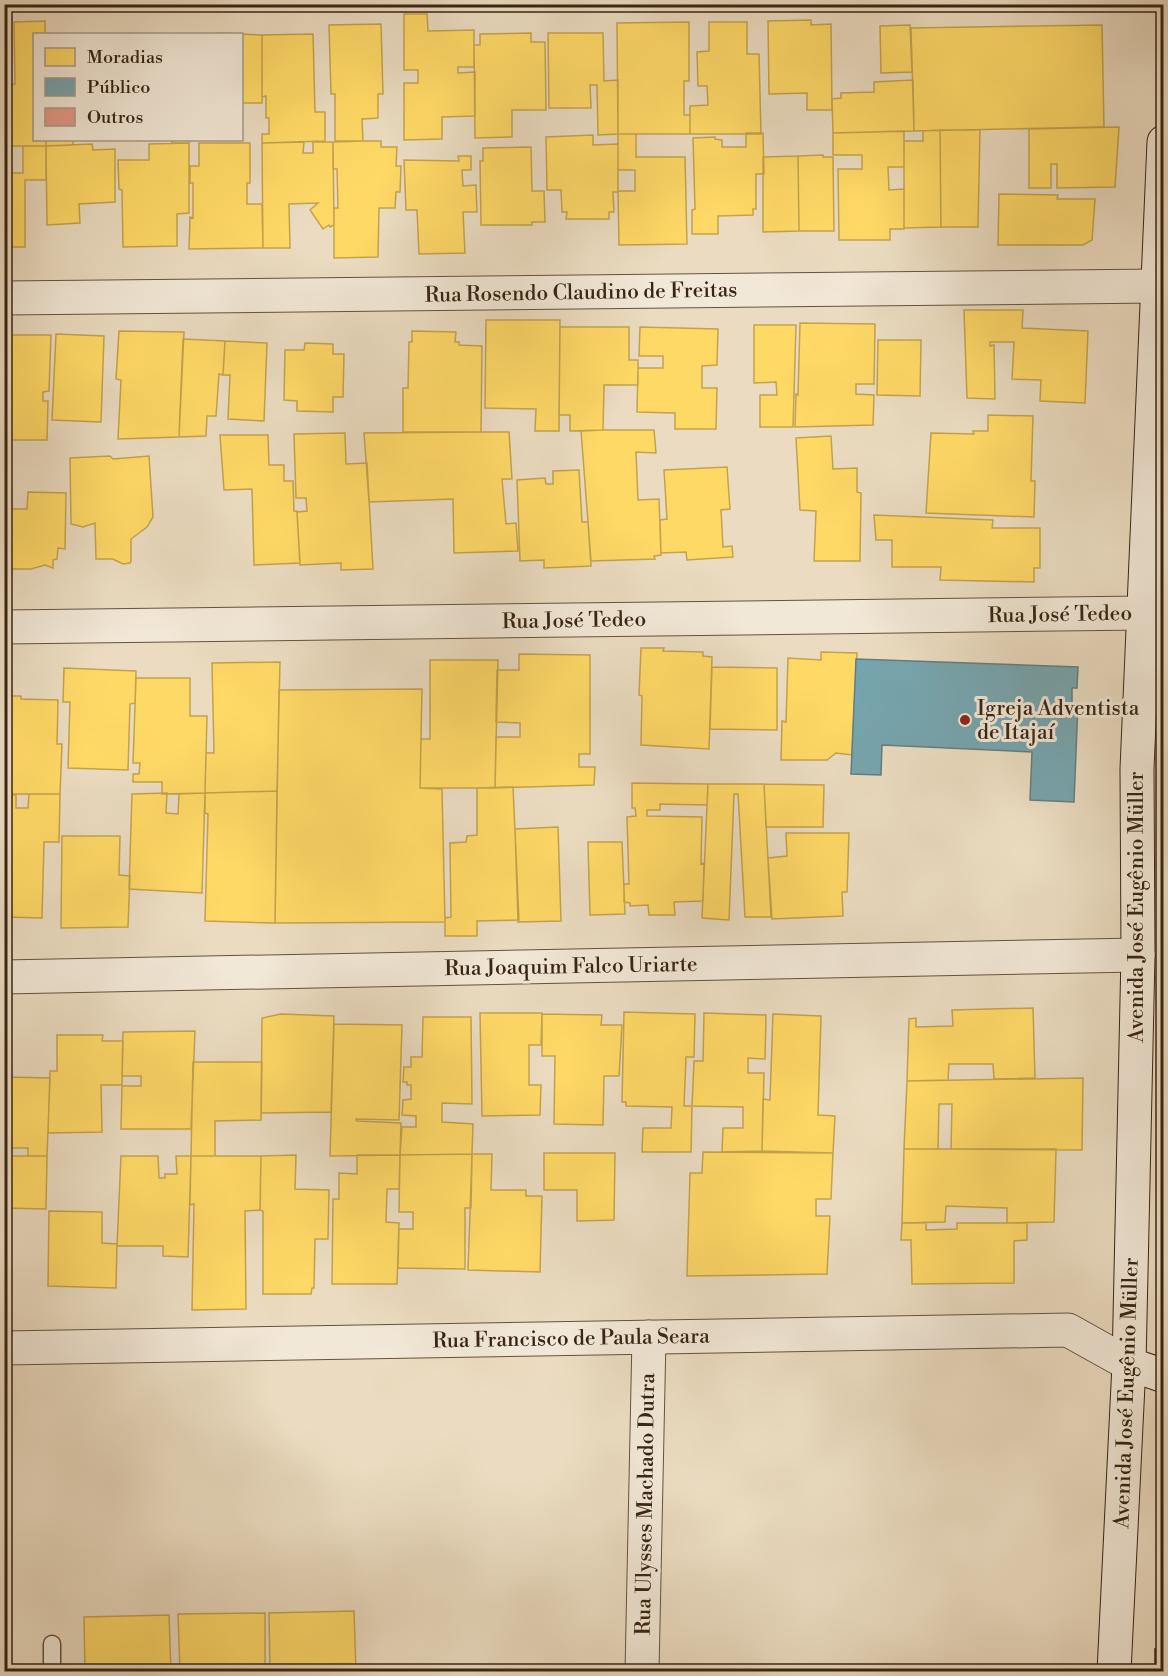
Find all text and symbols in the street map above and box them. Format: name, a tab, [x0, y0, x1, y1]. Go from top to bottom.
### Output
legend	[33, 33, 243, 141]
text: Moradias	[87, 46, 163, 69]
text: Público	[87, 76, 150, 99]
text: Outros	[87, 106, 143, 129]
street label: Rua Rosendo Claudino de Freitas	[424, 277, 738, 309]
street label: Rua José Tedeo	[988, 601, 1132, 629]
street label: Rua José Tedeo	[502, 607, 646, 635]
place label: Igreja Adventista de Itajaí	[977, 696, 1140, 746]
marker: Igreja Adventista de Itajaí	[958, 713, 972, 727]
street label: Avenida José Eugênio Müller	[1124, 771, 1150, 1044]
street label: Rua Joaquim Falco Uriarte	[444, 952, 698, 982]
street label: Avenida José Eugênio Müller	[1109, 1257, 1145, 1530]
street label: Rua Francisco de Paula Seara	[432, 1324, 710, 1354]
street label: Rua Ulysses Machado Dutra	[631, 1372, 661, 1635]

